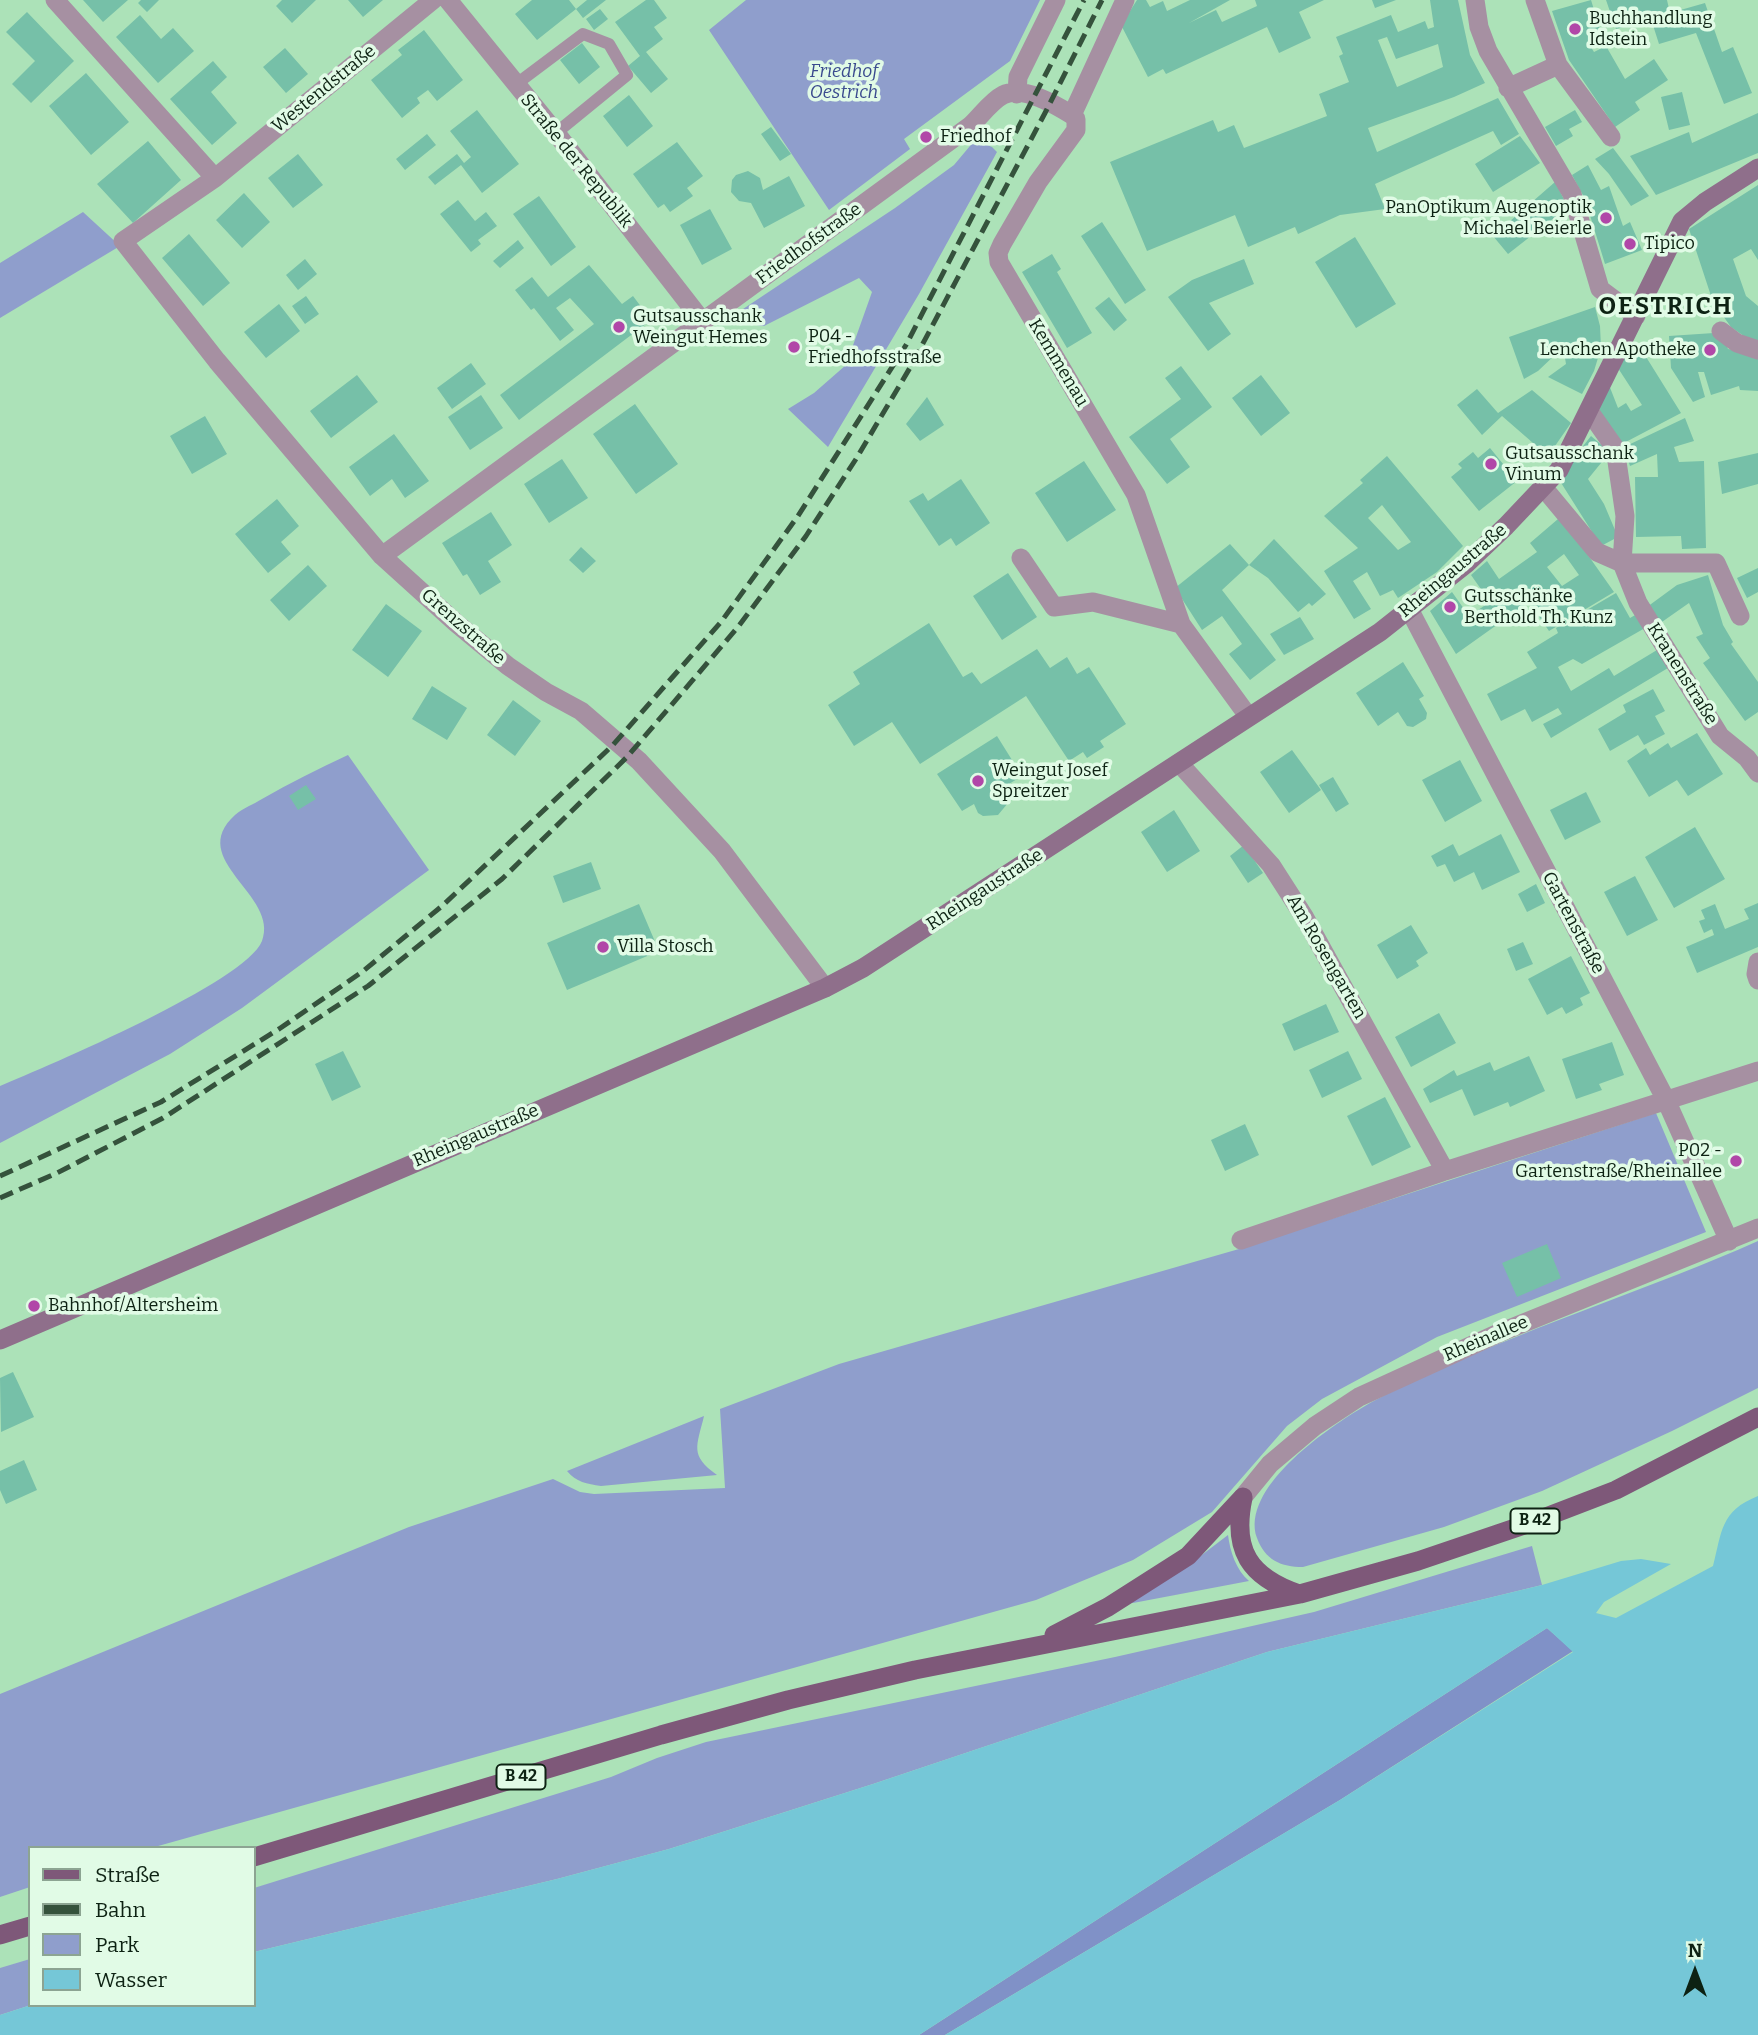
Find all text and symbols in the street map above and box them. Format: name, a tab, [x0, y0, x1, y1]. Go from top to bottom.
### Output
place label: Buchhandlung Idstein	[1589, 8, 1712, 50]
marker: Buchhandlung Idstein	[1567, 21, 1583, 37]
street label: Westendstraße	[268, 40, 380, 138]
park label: Friedhof Oestrich	[810, 61, 878, 104]
street label: Straße der Republik	[515, 90, 637, 232]
place label: Friedhof	[940, 126, 1011, 148]
marker: Friedhof	[918, 129, 934, 145]
place label: PanOptikum Augenoptik Michael Beierle	[1385, 197, 1592, 240]
street label: Friedhofstraße	[752, 199, 866, 289]
marker: PanOptikum Augenoptik Michael Beierle	[1598, 210, 1614, 226]
place label: Tipico	[1644, 233, 1695, 255]
marker: Tipico	[1622, 236, 1638, 252]
district label: OESTRICH	[1600, 293, 1732, 321]
place label: Gutsausschank Weingut Hemes	[633, 306, 768, 348]
street label: Kemmenau	[1023, 315, 1093, 411]
marker: Gutsausschank Weingut Hemes	[611, 319, 627, 335]
place label: P04 - Friedhofsstraße	[808, 326, 942, 368]
marker: P04 - Friedhofsstraße	[786, 339, 802, 355]
place label: Lenchen Apotheke	[1540, 339, 1696, 361]
marker: Lenchen Apotheke	[1702, 342, 1718, 358]
place label: Gutsausschank Vinum	[1505, 443, 1634, 486]
marker: Gutsausschank Vinum	[1483, 456, 1499, 472]
street label: Rheingaustraße	[1395, 520, 1511, 622]
street label: Grenzstraße	[417, 585, 509, 669]
place label: Gutsschänke Berthold Th. Kunz	[1464, 586, 1613, 628]
marker: Gutsschänke Berthold Th. Kunz	[1442, 599, 1458, 615]
street label: Kranenstraße	[1642, 619, 1722, 729]
place label: Weingut Josef Spreitzer	[992, 760, 1108, 802]
marker: Weingut Josef Spreitzer	[970, 773, 986, 789]
street label: Rheingaustraße	[923, 844, 1047, 936]
street label: Gartenstraße	[1537, 868, 1609, 978]
street label: Am Rosengarten	[1282, 891, 1370, 1023]
place label: Villa Stosch	[617, 936, 713, 958]
marker: Villa Stosch	[595, 939, 611, 955]
street label: Rheingaustraße	[410, 1100, 542, 1172]
place label: P02 - Gartenstraße/Rheinallee	[1515, 1140, 1722, 1182]
marker: P02 - Gartenstraße/Rheinallee	[1728, 1153, 1744, 1169]
place label: Bahnhof/Altersheim	[48, 1295, 218, 1317]
marker: Bahnhof/Altersheim	[26, 1298, 42, 1314]
street label: Rheinallee	[1441, 1312, 1531, 1366]
road number: B 42	[1510, 1508, 1560, 1534]
road number: B 42	[496, 1764, 546, 1790]
legend	[28, 1846, 256, 2007]
text: Straße	[95, 1862, 160, 1888]
text: Bahn	[95, 1897, 146, 1923]
text: Park	[95, 1932, 139, 1958]
north arrow	[1660, 1937, 1730, 2007]
text: N	[1688, 1939, 1702, 1962]
text: Wasser	[95, 1967, 167, 1993]

